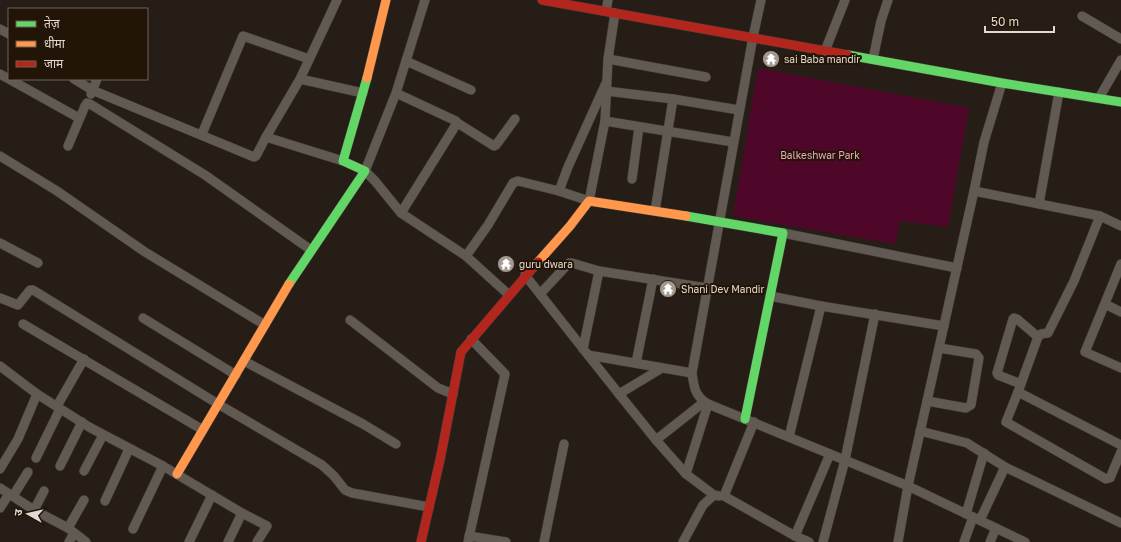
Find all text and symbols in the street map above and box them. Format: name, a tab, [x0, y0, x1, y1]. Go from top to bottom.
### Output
legend	[8, 8, 148, 80]
scale bar	[985, 8, 1054, 34]
text: 50 m	[991, 14, 1019, 29]
text: तेज़	[44, 16, 61, 31]
text: धीमा	[44, 36, 66, 51]
temple icon: sai Baba mandir	[761, 49, 781, 69]
place label: sai Baba mandir	[784, 53, 860, 65]
text: जाम	[44, 56, 64, 71]
park label: Balkeshwar Park	[780, 149, 860, 161]
temple icon: guru dwara	[496, 254, 516, 274]
place label: guru dwara	[519, 258, 573, 270]
temple icon: Shani Dev Mandir	[658, 279, 678, 299]
place label: Shani Dev Mandir	[681, 283, 764, 295]
north arrow	[8, 494, 48, 534]
text: उ	[11, 508, 25, 517]

